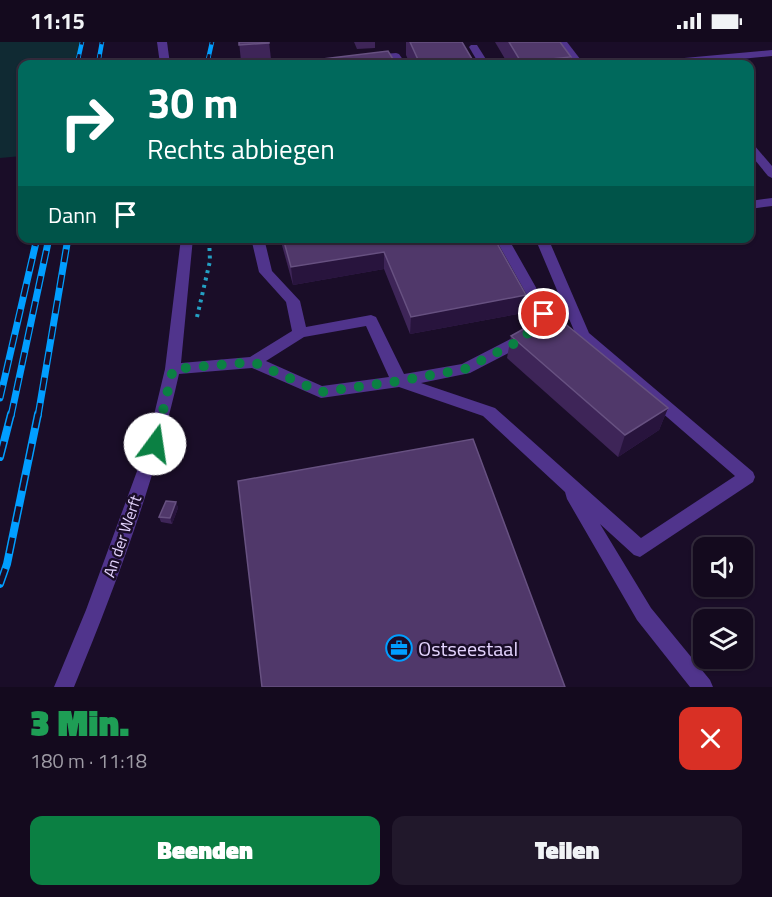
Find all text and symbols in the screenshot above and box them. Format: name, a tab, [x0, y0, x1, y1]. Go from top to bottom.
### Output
text: 11:15	[30, 4, 85, 38]
text: 30 m	[147, 70, 239, 134]
icon: right	[48, 84, 126, 162]
text: Rechts abbiegen	[147, 128, 335, 169]
text: Dann	[48, 198, 97, 232]
icon: arrive	[109, 198, 142, 231]
pin	[518, 288, 569, 339]
icon: arrive	[527, 297, 560, 330]
position arrow	[123, 412, 187, 476]
street label: An der Werft	[97, 491, 147, 580]
map controls	[693, 537, 753, 669]
button: sound	[693, 537, 753, 597]
button: layers	[693, 609, 753, 669]
office icon: Ostseestaal	[384, 633, 414, 663]
place label: Ostseestaal	[418, 633, 518, 664]
text: 3 Min.	[30, 695, 129, 750]
button: close	[679, 707, 742, 770]
text: 180 m · 11:18	[30, 745, 147, 776]
button: Beenden	[30, 816, 380, 885]
button: Teilen	[392, 816, 742, 885]

